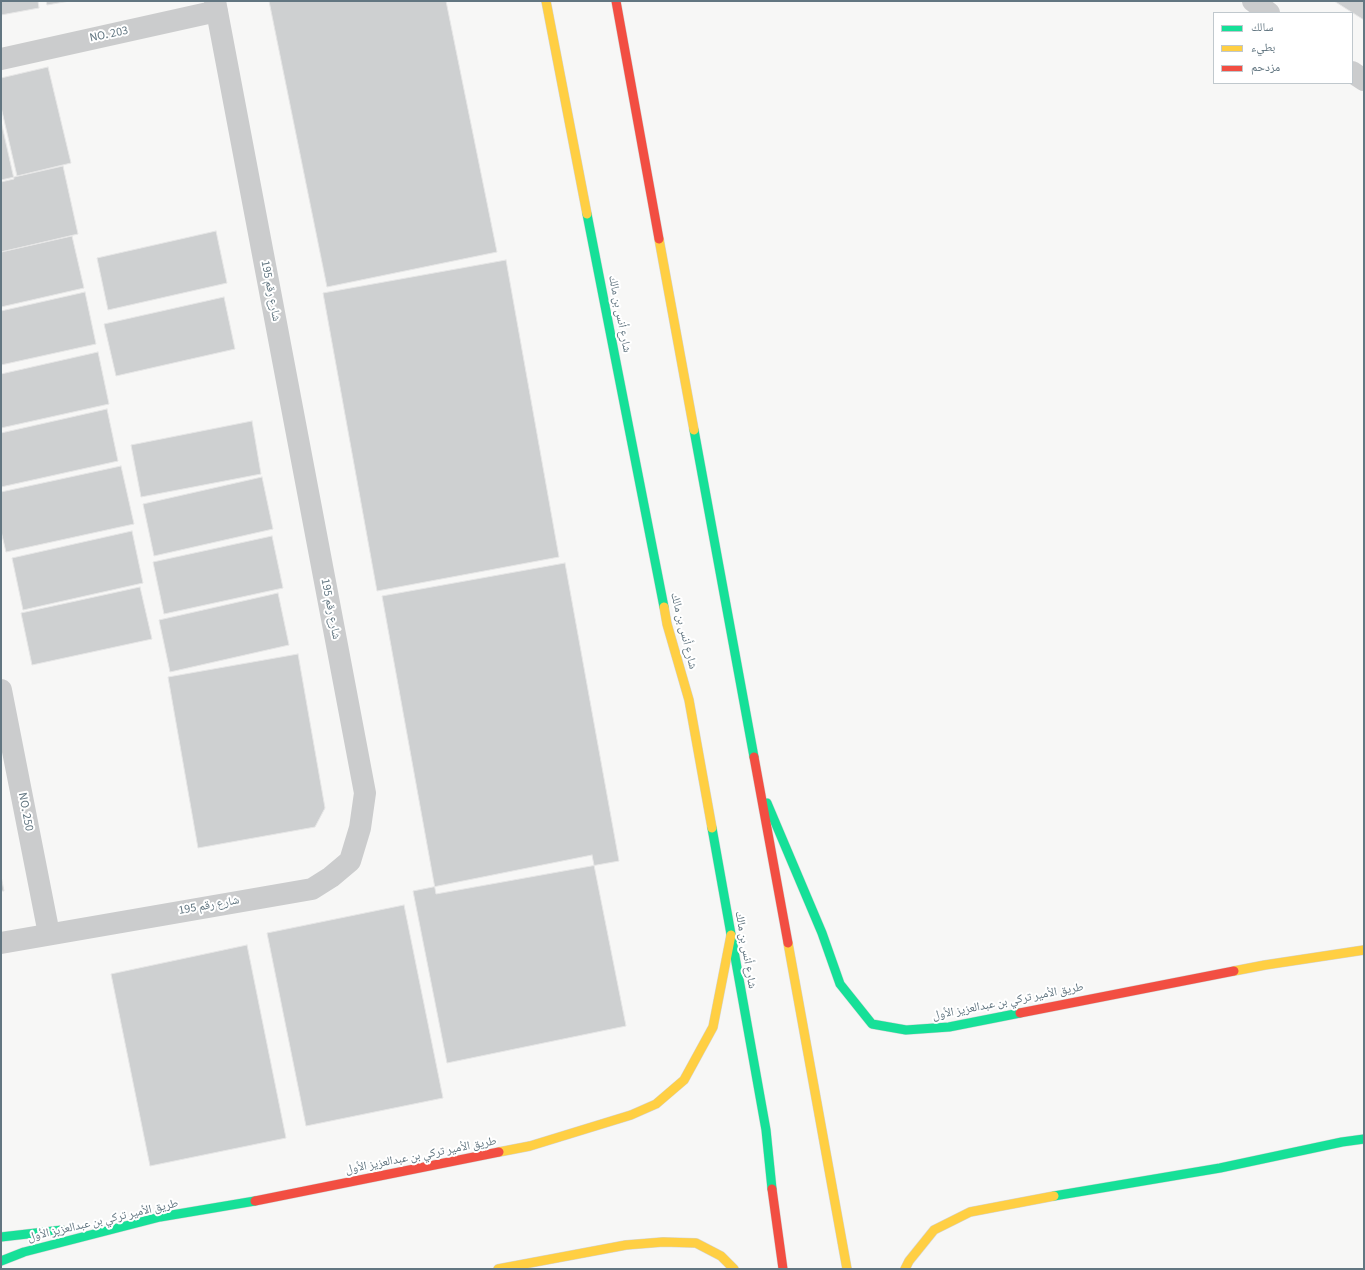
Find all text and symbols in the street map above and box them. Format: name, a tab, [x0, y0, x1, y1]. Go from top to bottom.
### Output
legend	[1213, 12, 1353, 84]
text: سالك	[1251, 19, 1273, 36]
street label: NO. 203	[88, 24, 130, 46]
text: بطيء	[1251, 39, 1275, 56]
text: مزدحم	[1251, 59, 1280, 76]
street label: شارع رقم 195	[257, 259, 283, 323]
street label: شارع أنس بن مالك	[604, 274, 634, 354]
street label: شارع رقم 195	[317, 577, 343, 641]
street label: شارع أنس بن مالك	[667, 591, 699, 671]
street label: NO. 250	[14, 791, 36, 833]
street label: شارع رقم 195	[177, 894, 241, 918]
street label: شارع أنس بن مالك	[731, 910, 759, 990]
street label: طريق الأمير تركي بن عبدالعزيز الأول	[931, 980, 1085, 1024]
street label: طريق الأمير تركي بن عبدالعزيز الأول	[344, 1134, 498, 1178]
street label: طريق الأمير تركي بن عبدالعزيز الأول	[26, 1197, 180, 1245]

